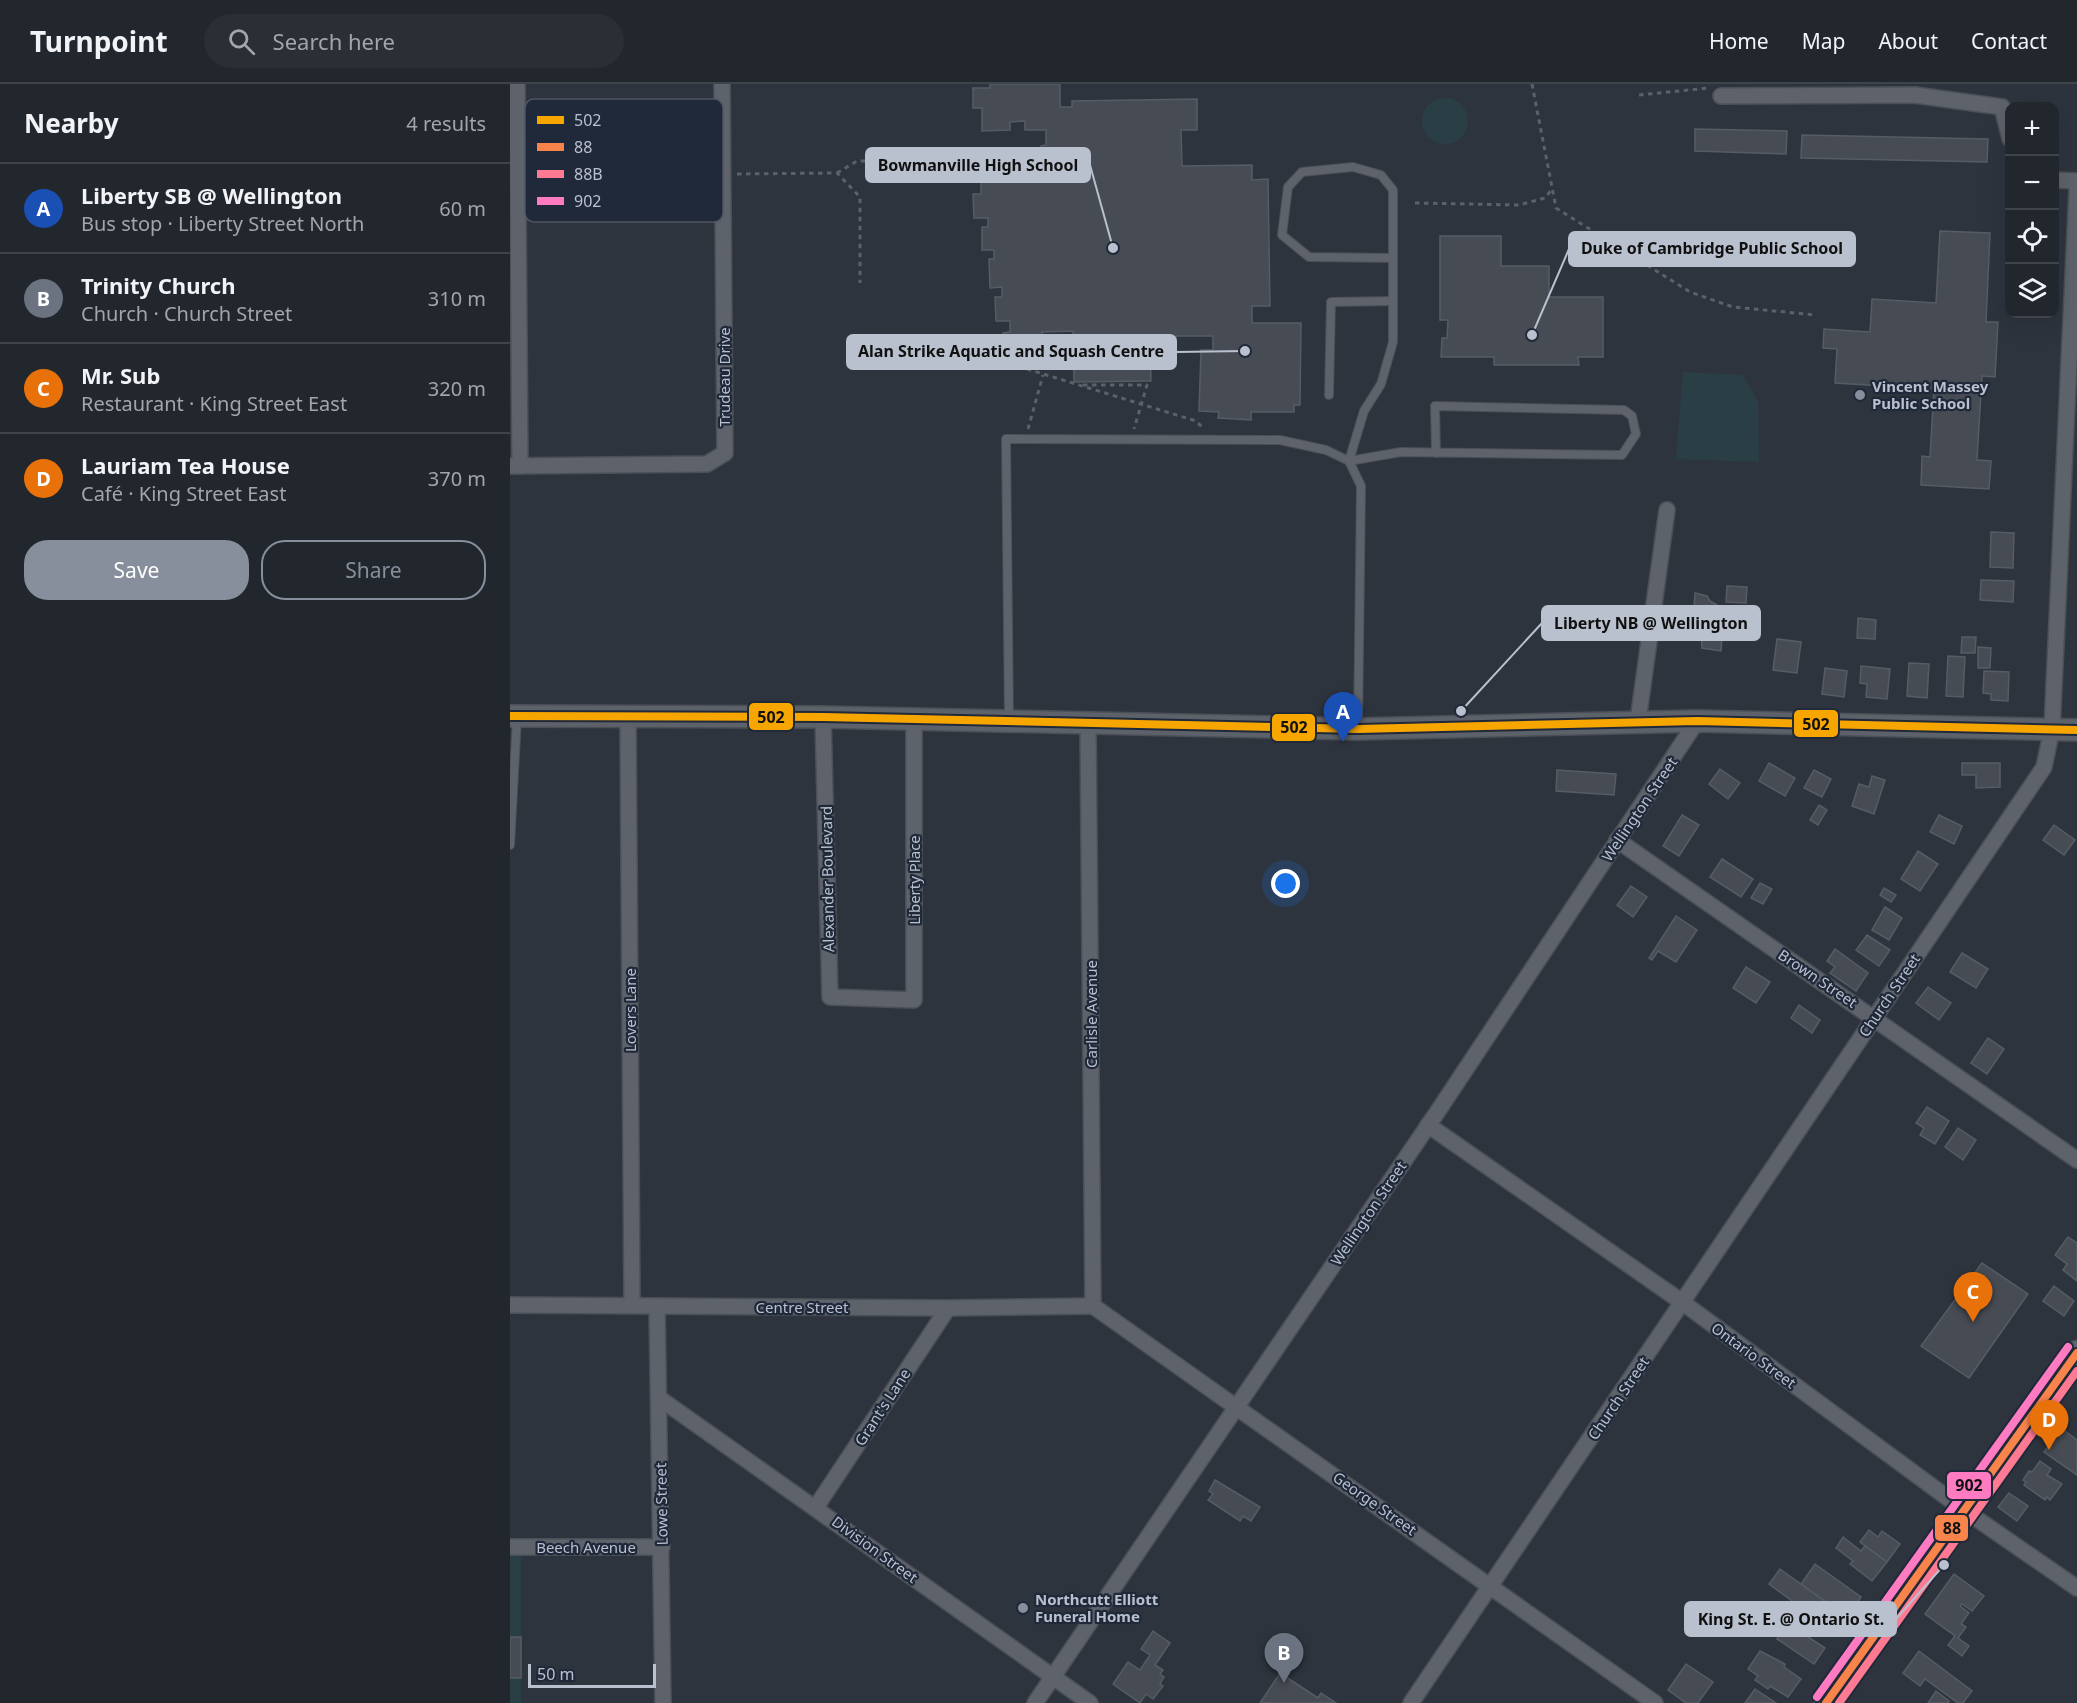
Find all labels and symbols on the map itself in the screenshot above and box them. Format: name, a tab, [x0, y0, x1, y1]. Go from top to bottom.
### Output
legend	[525, 99, 723, 222]
text: 502	[574, 109, 601, 131]
text: 88	[574, 136, 592, 158]
callout: Bowmanville High School	[866, 148, 1090, 182]
text: Bowmanville High School	[878, 154, 1078, 176]
text: 88B	[574, 163, 603, 185]
text: 902	[574, 190, 601, 212]
callout: Duke of Cambridge Public School	[1569, 232, 1855, 266]
text: Duke of Cambridge Public School	[1581, 237, 1843, 259]
street label: Trudeau Drive	[714, 327, 734, 427]
callout: Alan Strike Aquatic and Squash Centre	[847, 335, 1176, 369]
text: Alan Strike Aquatic and Squash Centre	[858, 340, 1164, 362]
place label: Vincent Massey Public School	[1872, 376, 1989, 413]
marker: Vincent Massey Public School	[1853, 388, 1867, 402]
callout: Liberty NB @ Wellington	[1542, 606, 1760, 640]
text: Liberty NB @ Wellington	[1554, 612, 1748, 634]
pin: A	[1324, 692, 1362, 742]
line badge: 502	[748, 702, 794, 731]
text: 502	[757, 706, 785, 728]
line badge: 502	[1793, 709, 1839, 738]
line badge: 502	[1271, 713, 1316, 742]
text: 502	[1802, 713, 1830, 735]
text: 502	[1280, 716, 1308, 738]
street label: Wellington Street	[1597, 752, 1682, 865]
street label: Alexander Boulevard	[816, 806, 838, 952]
street label: Liberty Place	[904, 835, 924, 925]
your location	[1271, 869, 1300, 898]
street label: Brown Street	[1775, 944, 1862, 1012]
street label: Church Street	[1854, 949, 1925, 1040]
street label: Carlisle Avenue	[1081, 960, 1101, 1068]
street label: Lovers Lane	[620, 968, 640, 1052]
street label: Wellington Street	[1326, 1156, 1411, 1269]
pin: C	[1954, 1272, 1992, 1322]
street label: Centre Street	[756, 1297, 849, 1317]
street label: Ontario Street	[1708, 1318, 1801, 1393]
street label: Church Street	[1583, 1352, 1654, 1443]
street label: Grant's Lane	[850, 1365, 914, 1449]
pin: D	[2030, 1400, 2068, 1450]
street label: Lowe Street	[650, 1462, 672, 1546]
street label: George Street	[1329, 1467, 1421, 1540]
line badge: 902	[1946, 1471, 1992, 1500]
text: 902	[1955, 1474, 1983, 1496]
street label: Division Street	[828, 1511, 922, 1587]
line badge: 88	[1934, 1514, 1969, 1542]
text: 88	[1943, 1517, 1961, 1539]
street label: Beech Avenue	[536, 1537, 636, 1557]
place label: Northcutt Elliott Funeral Home	[1035, 1589, 1159, 1626]
marker: Northcutt Elliott Funeral Home	[1016, 1601, 1030, 1615]
callout: King St. E. @ Ontario St.	[1685, 1602, 1896, 1636]
text: King St. E. @ Ontario St.	[1698, 1608, 1884, 1630]
pin: B	[1264, 1634, 1304, 1683]
scale bar	[528, 1661, 656, 1688]

